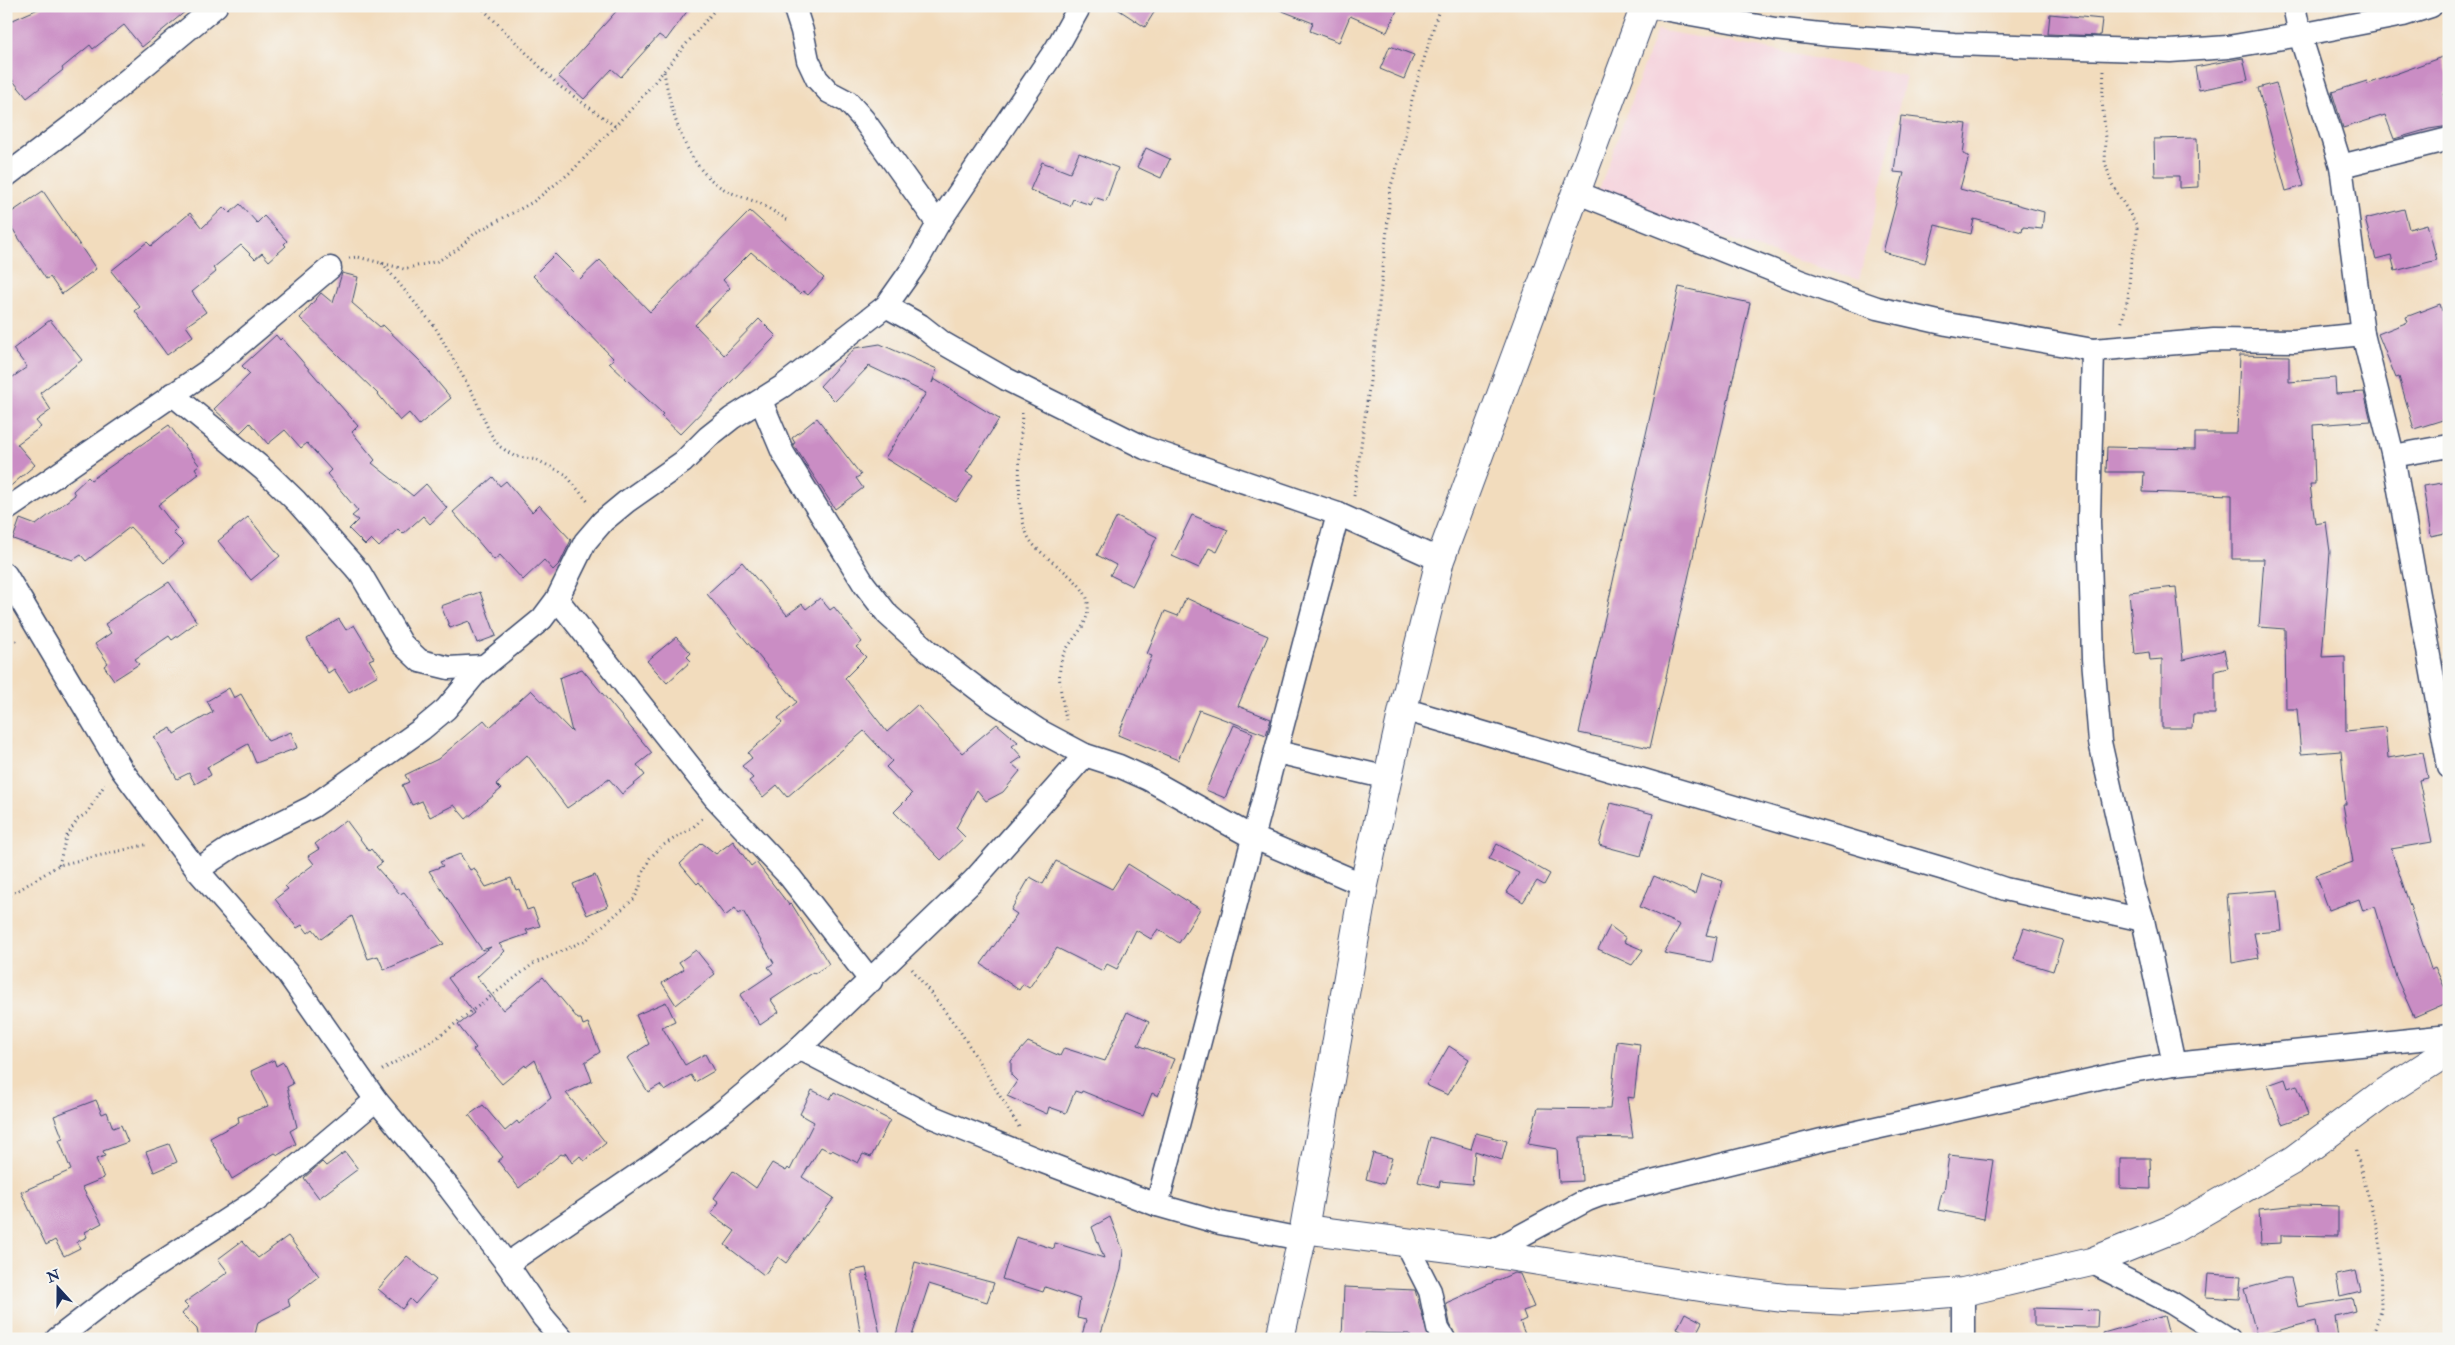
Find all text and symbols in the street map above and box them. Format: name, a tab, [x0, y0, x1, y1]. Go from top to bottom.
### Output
north arrow	[32, 1262, 82, 1312]
text: N	[44, 1266, 63, 1287]

